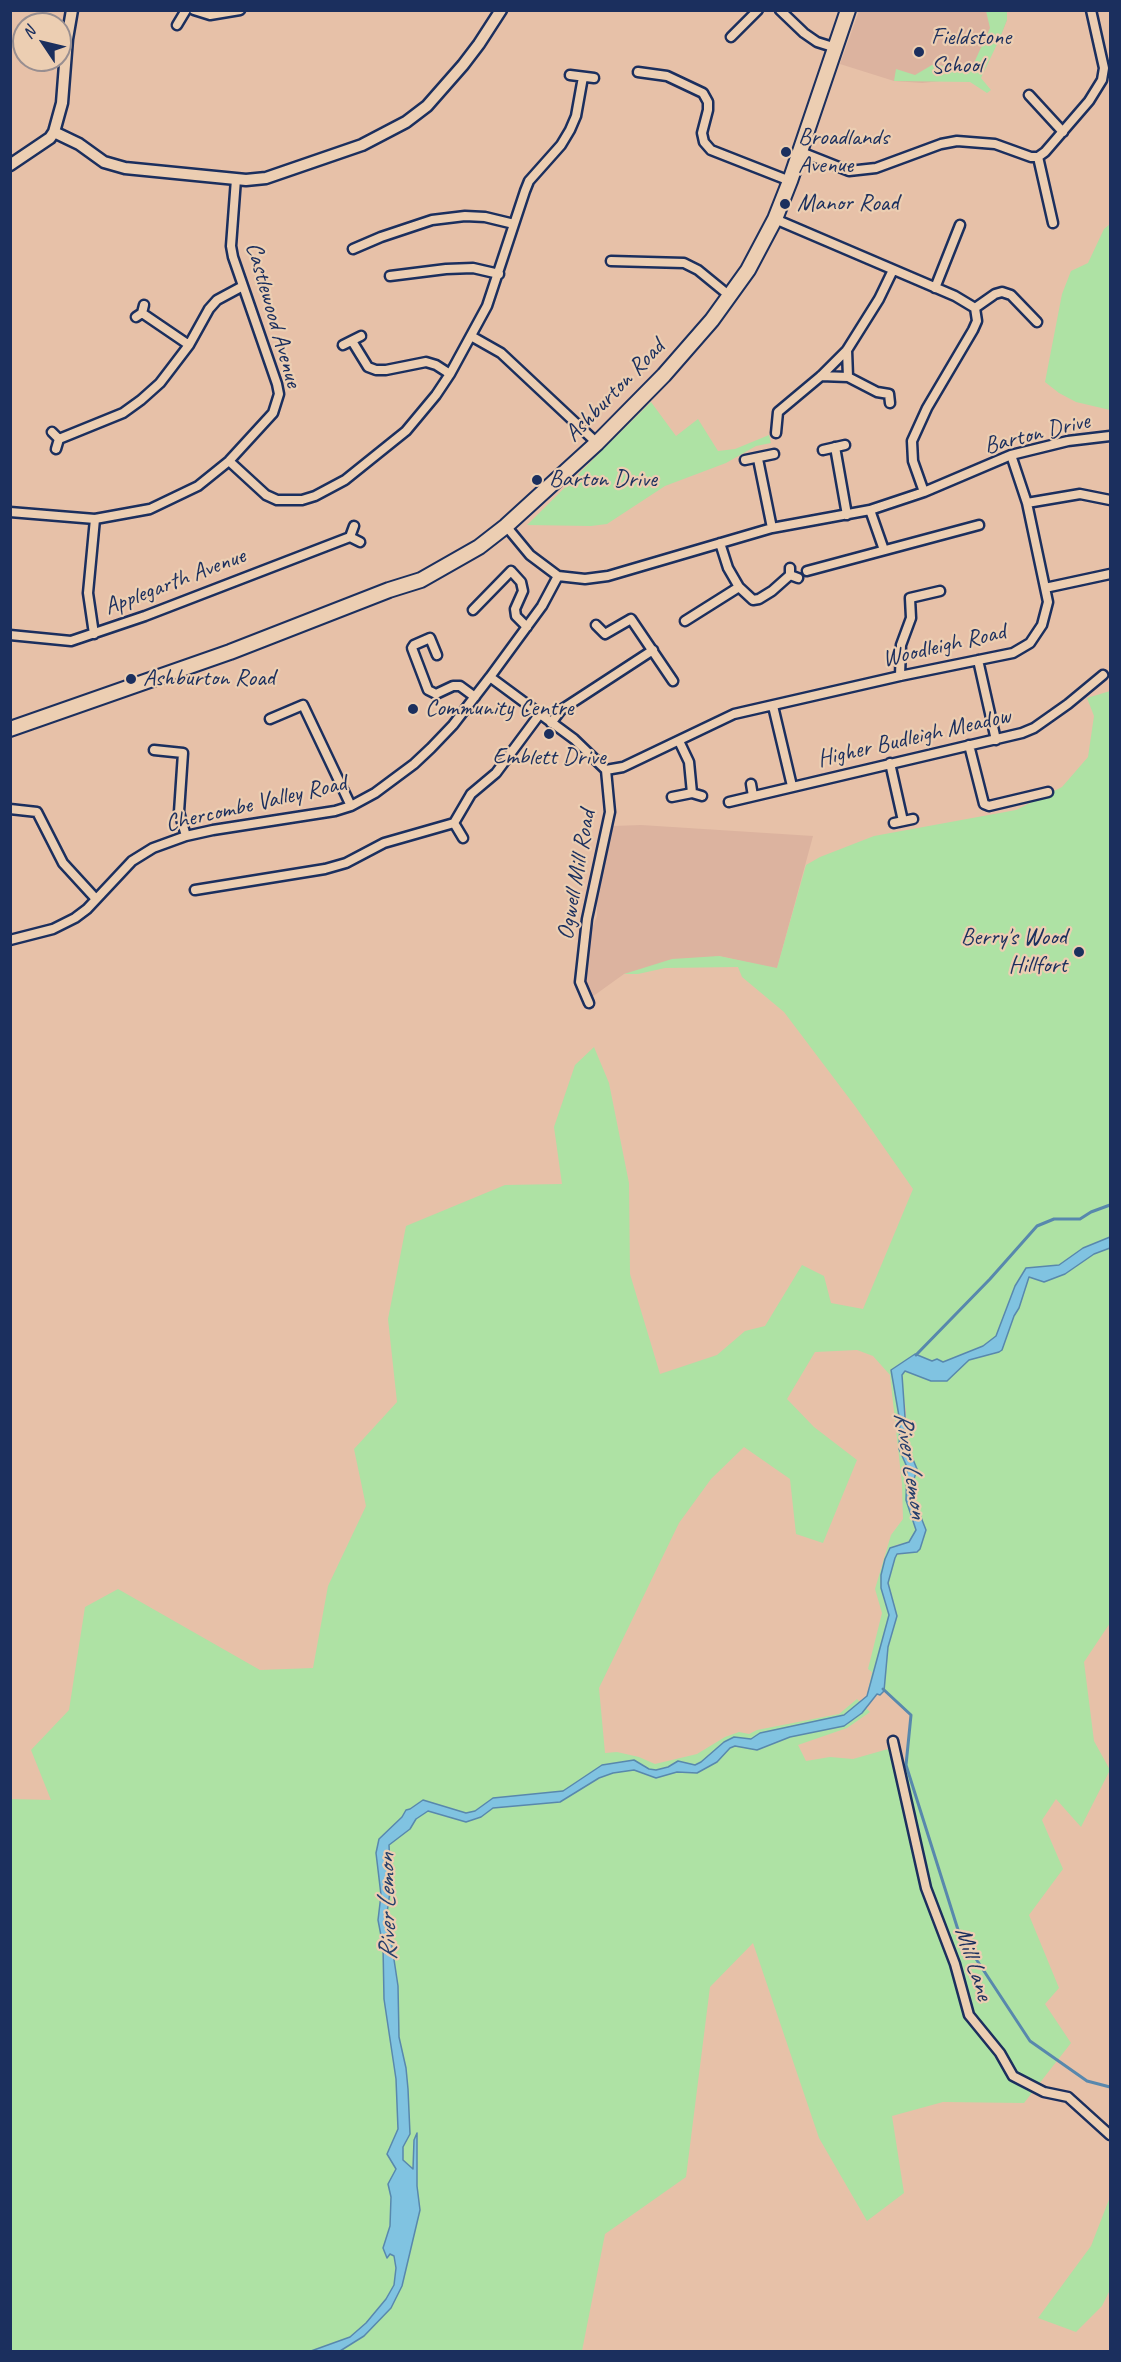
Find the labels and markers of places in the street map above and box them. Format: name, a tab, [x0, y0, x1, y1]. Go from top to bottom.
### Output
place label: Fieldstone School	[931, 24, 1011, 80]
marker: Fieldstone School	[912, 45, 926, 59]
place label: Broadlands Avenue	[798, 124, 889, 180]
marker: Broadlands Avenue	[779, 145, 793, 159]
place label: Manor Road	[797, 190, 899, 218]
marker: Manor Road	[778, 197, 792, 211]
place label: Barton Drive	[549, 466, 657, 494]
marker: Barton Drive	[530, 473, 544, 487]
place label: Ashburton Road	[143, 665, 275, 693]
marker: Ashburton Road	[124, 672, 138, 686]
place label: Community Centre	[425, 695, 573, 723]
marker: Community Centre	[406, 702, 420, 716]
marker: Emblett Drive	[542, 727, 556, 741]
place label: Emblett Drive	[492, 744, 606, 772]
place label: Berry's Wood Hillfort	[961, 924, 1067, 980]
marker: Berry's Wood Hillfort	[1072, 945, 1086, 959]

